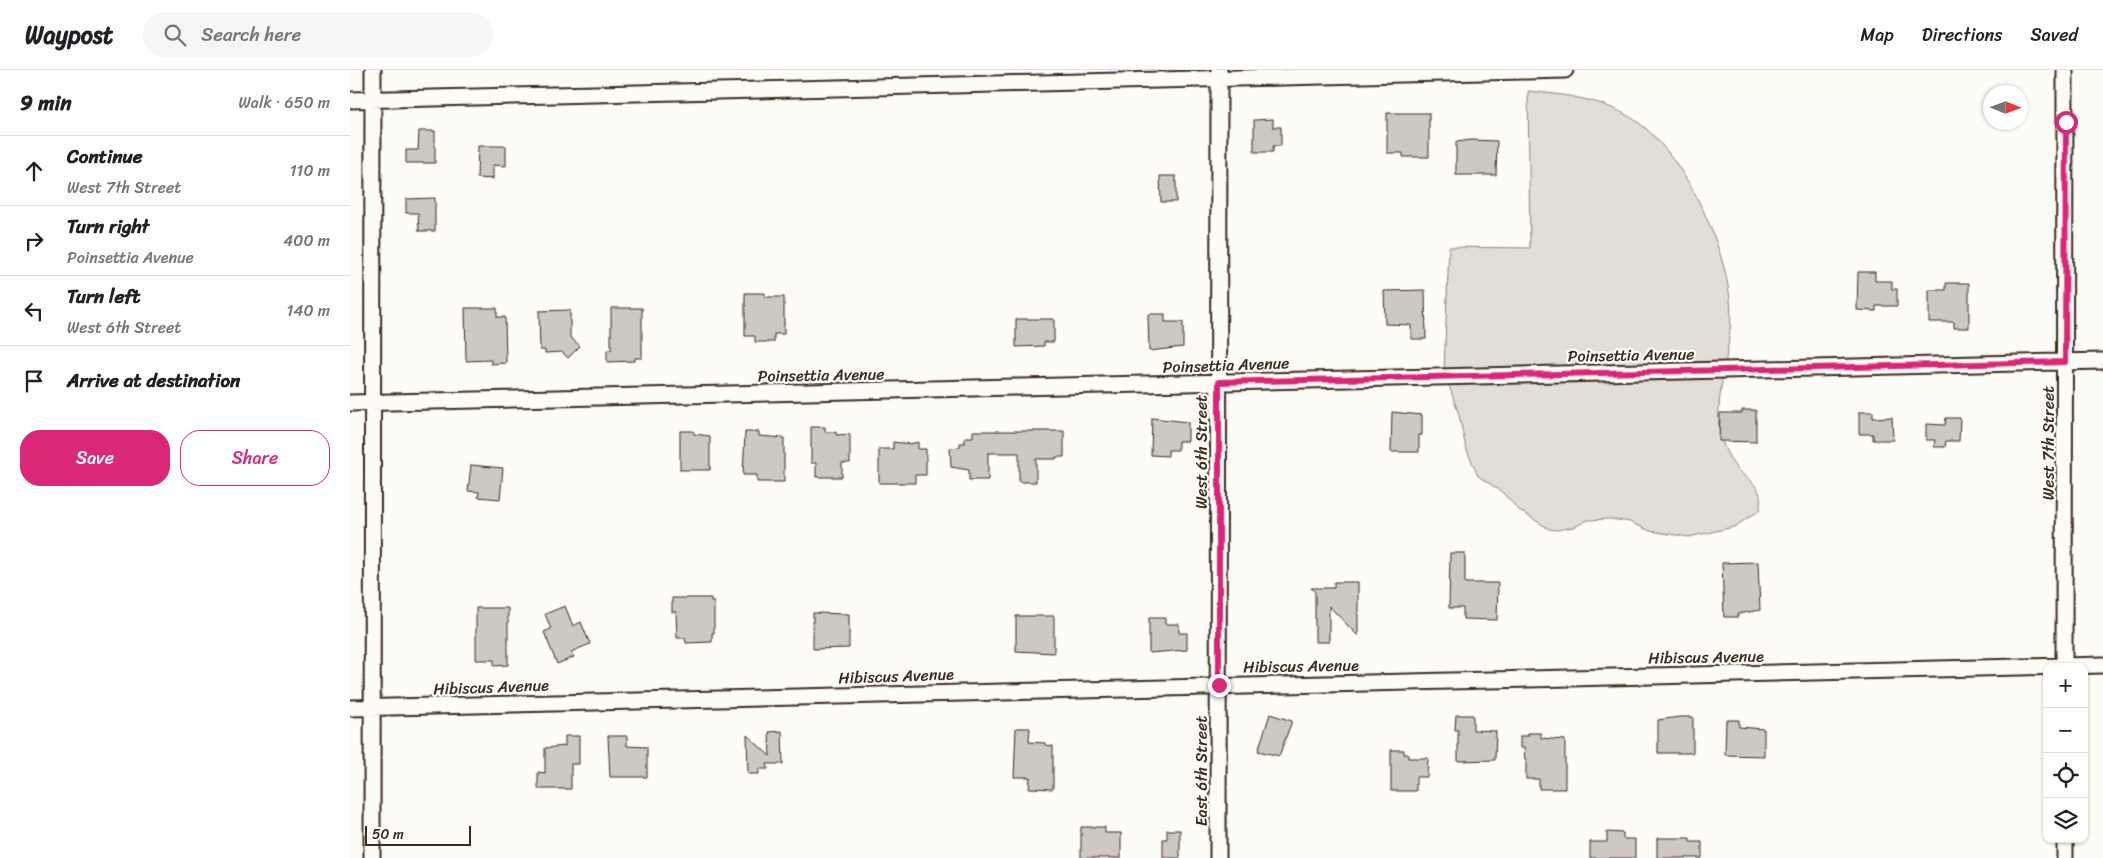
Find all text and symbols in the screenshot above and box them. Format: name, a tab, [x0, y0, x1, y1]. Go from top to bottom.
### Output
search box	[143, 12, 493, 57]
text: Waypost	[25, 14, 113, 56]
text: Search here	[201, 18, 301, 51]
text: Map	[1861, 19, 1894, 51]
text: Directions	[1922, 19, 2003, 51]
text: Saved	[2031, 19, 2078, 51]
icon: search	[161, 21, 189, 49]
text: 9 min	[20, 84, 72, 122]
north arrow	[1983, 85, 2028, 130]
text: Walk · 650 m	[239, 88, 330, 117]
route start	[2055, 111, 2078, 134]
text: Continue	[67, 140, 143, 173]
text: 110 m	[290, 156, 330, 185]
icon: ahead	[20, 157, 48, 185]
text: West 7th Street	[67, 173, 181, 202]
text: Turn right	[67, 210, 149, 243]
text: 400 m	[283, 226, 330, 255]
icon: right	[20, 227, 48, 255]
text: Poinsettia Avenue	[67, 243, 194, 272]
text: Turn left	[67, 280, 140, 313]
text: 140 m	[287, 296, 330, 325]
icon: left	[20, 297, 48, 325]
text: West 6th Street	[67, 313, 181, 342]
street label: Poinsettia Avenue	[1567, 339, 1695, 371]
street label: Poinsettia Avenue	[1162, 348, 1290, 382]
street label: Poinsettia Avenue	[757, 359, 885, 391]
text: Arrive at destination	[67, 364, 240, 397]
icon: arrive	[20, 367, 48, 395]
street label: West 7th Street	[2034, 386, 2063, 500]
street label: West 6th Street	[1187, 395, 1216, 509]
button: Save	[20, 430, 170, 486]
button: Share	[180, 430, 330, 486]
street label: Hibiscus Avenue	[1648, 641, 1764, 673]
street label: Hibiscus Avenue	[1243, 650, 1359, 682]
street label: Hibiscus Avenue	[838, 659, 955, 693]
map controls	[2043, 663, 2088, 843]
button: +	[2043, 663, 2088, 708]
street label: Hibiscus Avenue	[433, 670, 550, 704]
route end	[1208, 674, 1231, 697]
button: −	[2043, 708, 2088, 753]
street label: East 6th Street	[1187, 716, 1216, 826]
button: locate	[2043, 753, 2088, 798]
button: layers	[2043, 798, 2088, 843]
text: 50 m	[372, 822, 404, 847]
scale bar	[365, 823, 471, 846]

